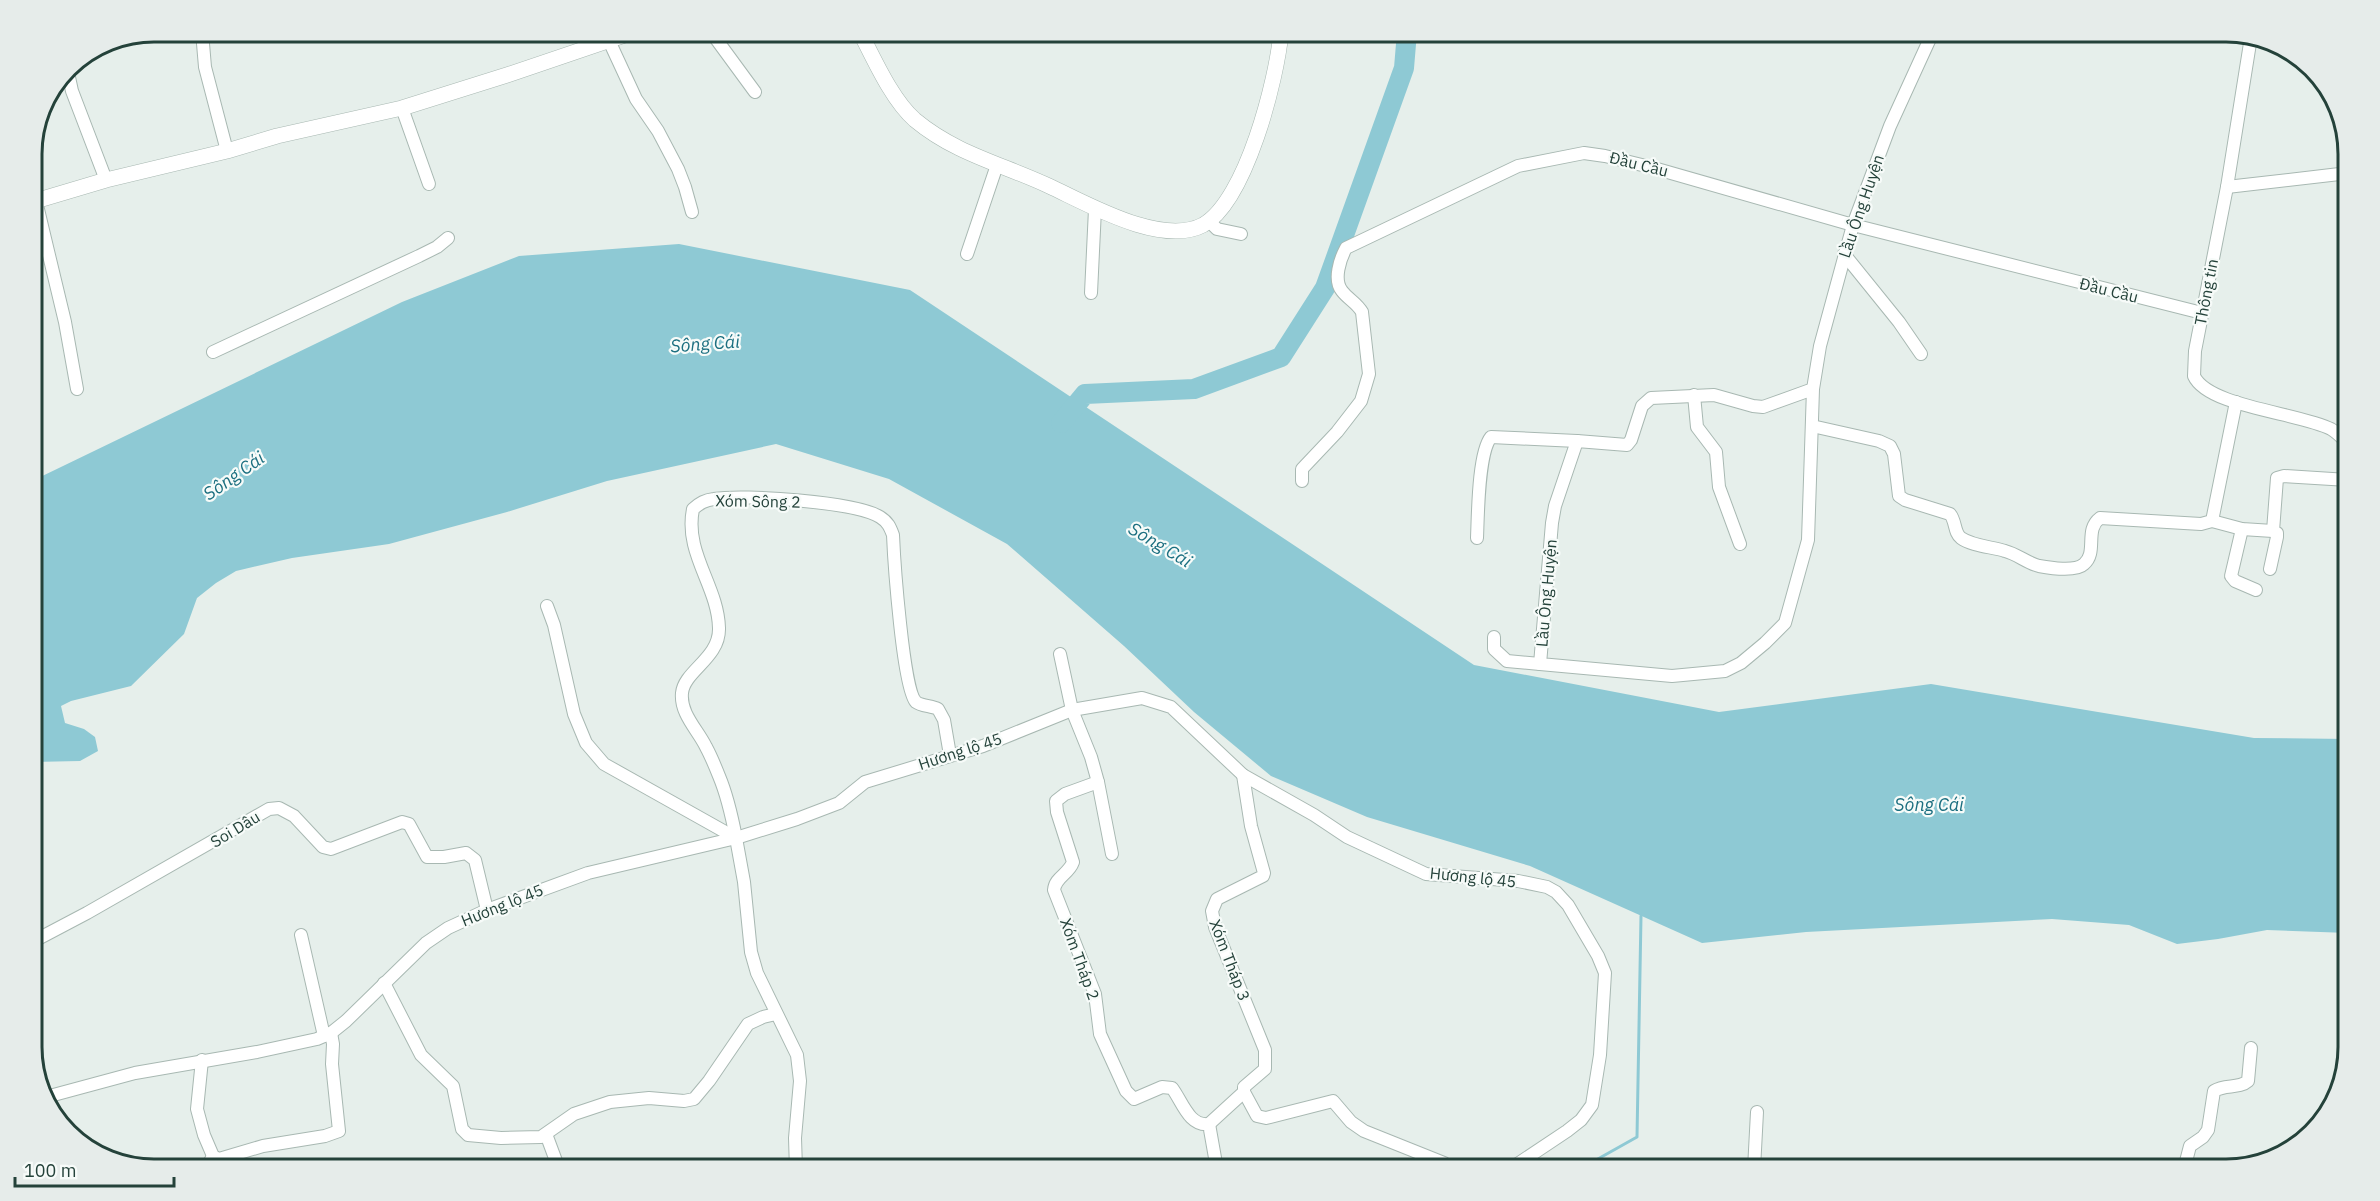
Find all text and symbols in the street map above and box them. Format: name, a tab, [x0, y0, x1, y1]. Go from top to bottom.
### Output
street label: Đầu Cầu	[1608, 147, 1670, 181]
street label: Lầu Ông Huyện	[1834, 152, 1888, 260]
street label: Thông tin	[2190, 257, 2222, 327]
street label: Đầu Cầu	[2078, 273, 2140, 307]
water label: Sông Cái	[669, 330, 741, 357]
water label: Sông Cái	[199, 446, 269, 505]
street label: Xóm Sông 2	[715, 490, 801, 512]
water label: Sông Cái	[1124, 517, 1196, 573]
street label: Lầu Ông Huyện	[1531, 538, 1561, 648]
street label: Hương lộ 45	[916, 728, 1004, 774]
water label: Sông Cái	[1894, 793, 1964, 816]
street label: Soi Dâu	[207, 806, 263, 852]
street label: Hương lộ 45	[1429, 863, 1517, 891]
street label: Hương lộ 45	[458, 879, 546, 931]
street label: Xóm Tháp 2	[1056, 915, 1104, 1003]
street label: Xóm Tháp 3	[1205, 916, 1255, 1004]
scale bar	[15, 1150, 174, 1188]
text: 100 m	[24, 1159, 76, 1182]

